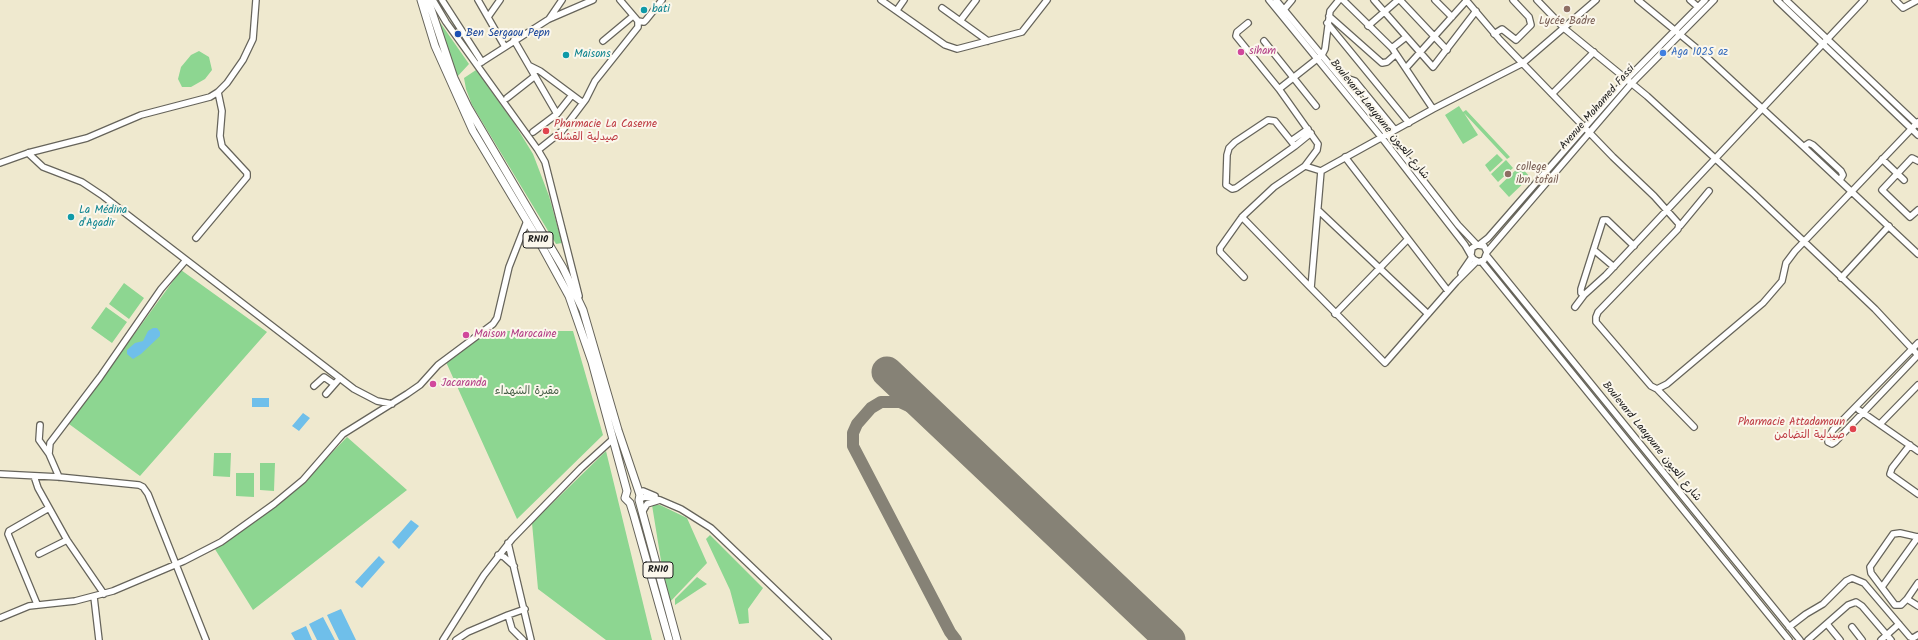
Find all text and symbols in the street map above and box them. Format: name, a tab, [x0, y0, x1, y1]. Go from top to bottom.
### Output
place label: bati	[652, 3, 670, 17]
marker: Lycée Badre	[1562, 4, 1572, 14]
marker: bati	[639, 5, 649, 15]
place label: Lycée Badre	[1539, 15, 1595, 29]
place label: Ben Sergaou Pepn	[466, 27, 550, 41]
marker: Ben Sergaou Pepn	[453, 29, 463, 39]
place label: siham	[1249, 45, 1276, 59]
place label: Aga 1025 az	[1671, 46, 1728, 60]
marker: siham	[1236, 47, 1246, 57]
place label: Maisons	[574, 48, 611, 62]
marker: Aga 1025 az	[1658, 48, 1668, 58]
marker: Maisons	[561, 50, 571, 60]
street label: Boulevard Laayoune شارع العيون	[1327, 57, 1431, 183]
street label: Avenue Mohamed Fassi	[1558, 63, 1638, 153]
place label: Pharmacie La Caserne صيدلية القشلة	[554, 118, 657, 144]
marker: Pharmacie La Caserne صيدلية القشلة	[541, 126, 551, 136]
place label: college ibn tofail	[1516, 161, 1559, 187]
marker: college ibn tofail	[1503, 169, 1513, 179]
place label: La Médina d'Agadir	[79, 204, 127, 230]
marker: La Médina d'Agadir	[66, 212, 76, 222]
road number: RN10	[523, 232, 553, 248]
place label: Maison Marocaine	[474, 328, 556, 342]
marker: Maison Marocaine	[461, 330, 471, 340]
place label: Jacaranda	[441, 377, 487, 391]
marker: Jacaranda	[428, 379, 438, 389]
street label: Boulevard Laayoune شارع العيون	[1599, 379, 1703, 505]
park label: مقبرة الشهداء	[495, 385, 559, 399]
place label: Pharmacie Attadamoun صيدلية التضامن	[1738, 416, 1845, 442]
marker: Pharmacie Attadamoun صيدلية التضامن	[1848, 424, 1858, 434]
road number: RN10	[643, 562, 673, 578]

